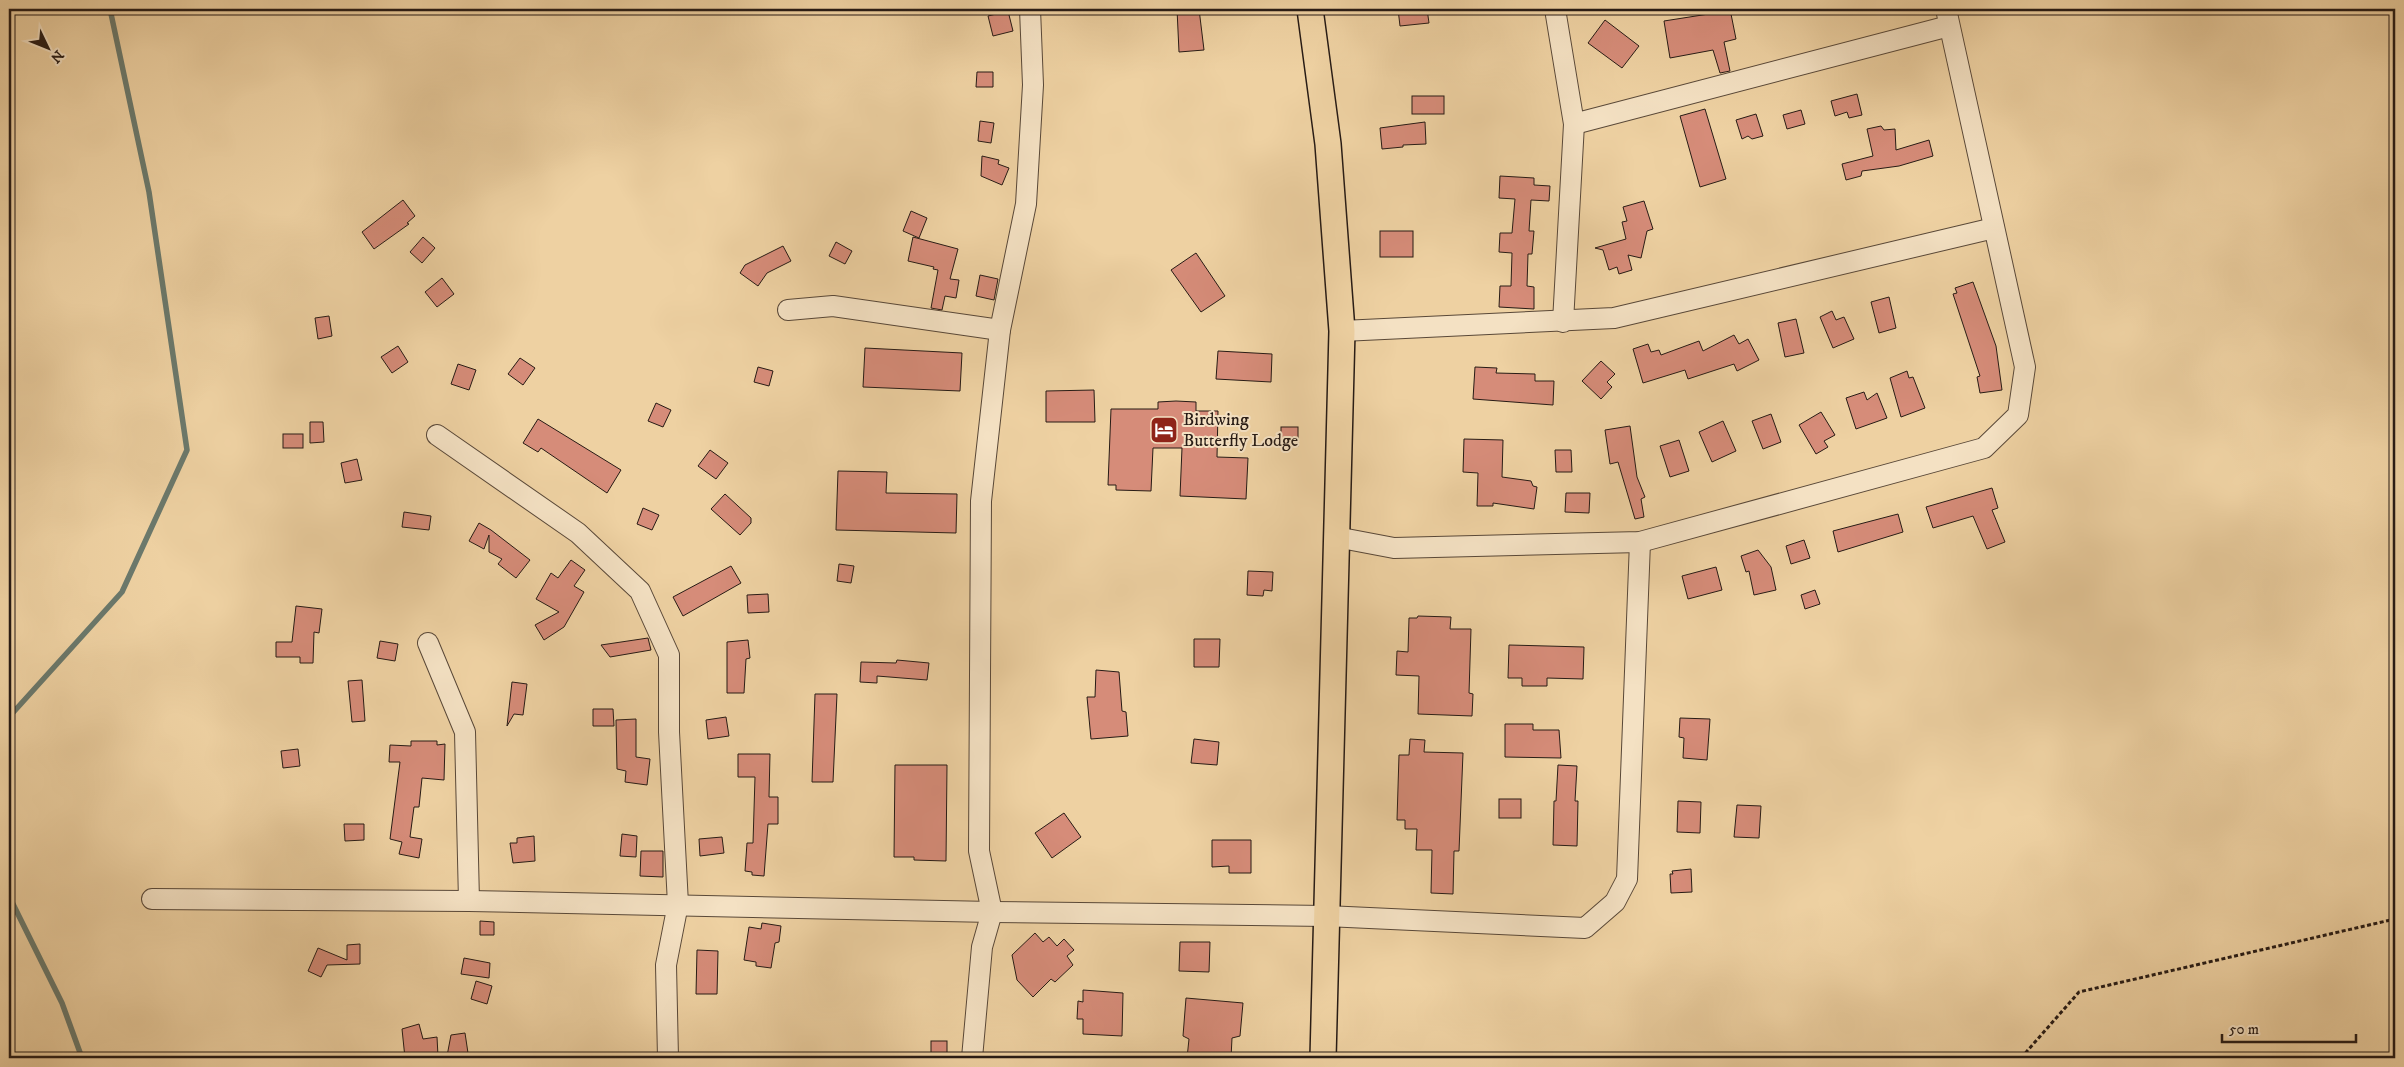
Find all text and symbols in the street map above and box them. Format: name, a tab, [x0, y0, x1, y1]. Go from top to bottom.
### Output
north arrow	[22, 22, 72, 72]
text: N	[46, 46, 67, 67]
place label: Birdwing Butterfly Lodge	[1183, 409, 1298, 452]
hotel icon: Birdwing Butterfly Lodge	[1149, 415, 1179, 445]
scale bar	[2222, 1012, 2355, 1044]
text: 50 m	[2229, 1020, 2259, 1039]

